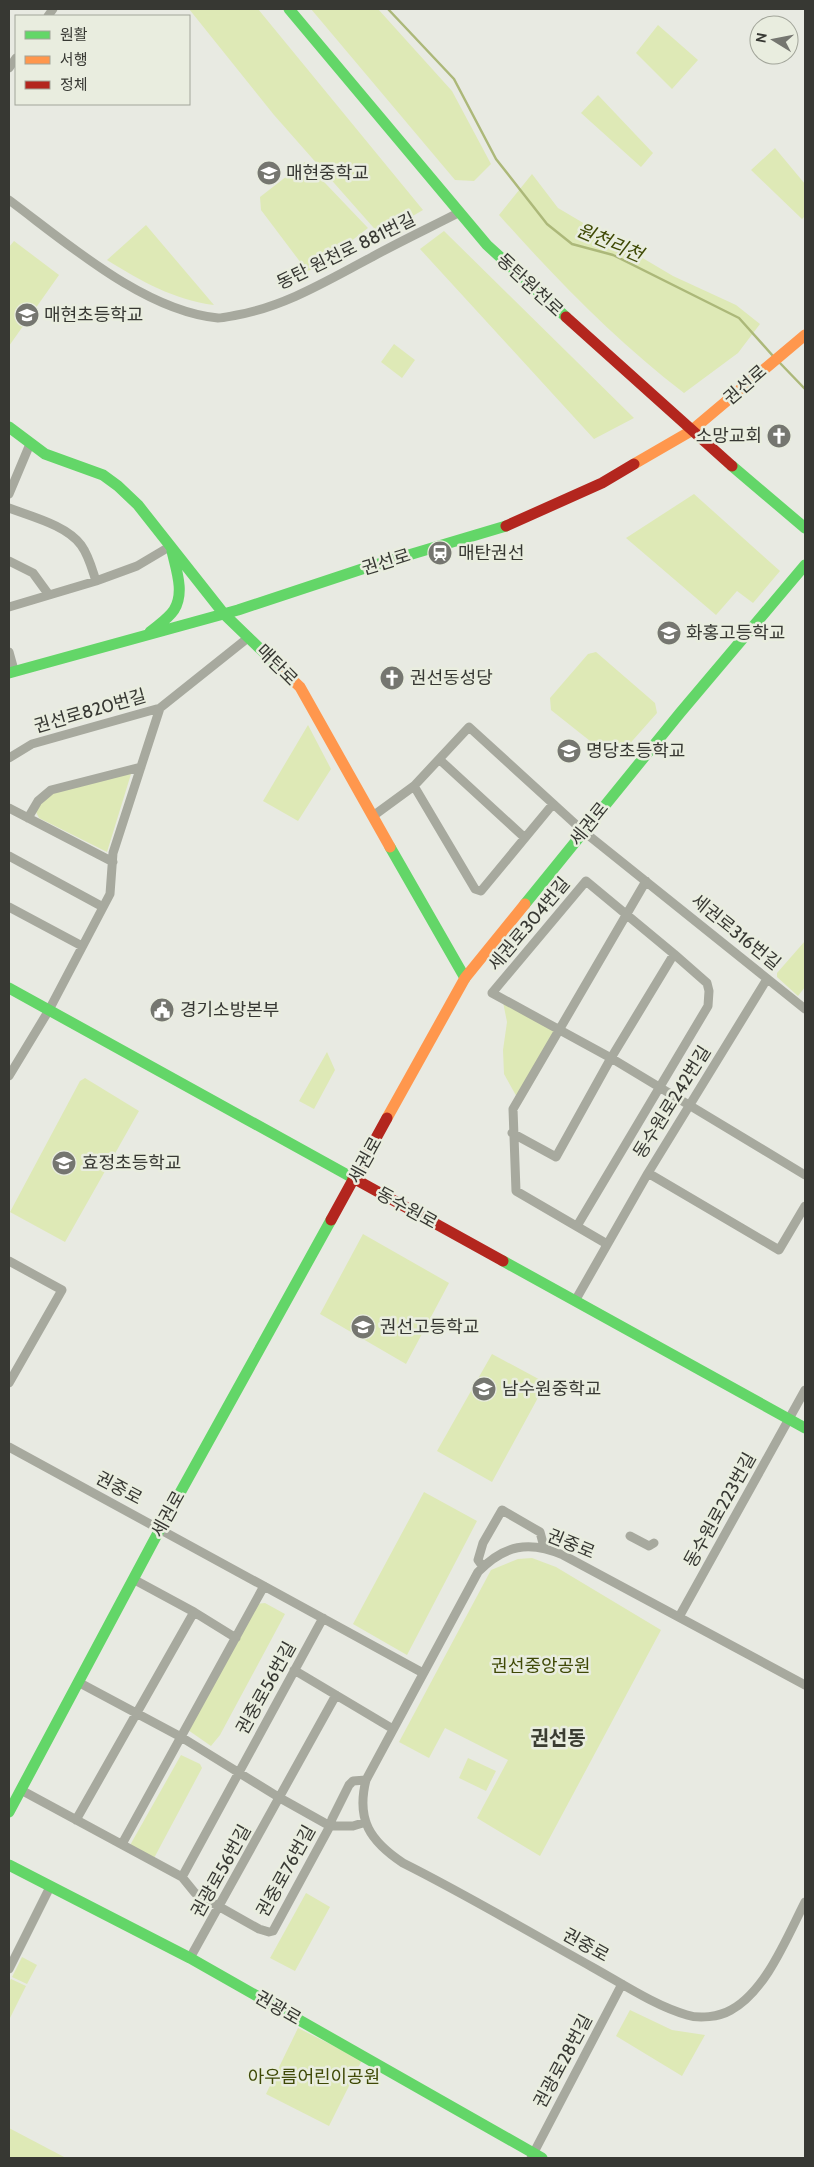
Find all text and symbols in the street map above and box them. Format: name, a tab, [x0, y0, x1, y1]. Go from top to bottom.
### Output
legend	[15, 15, 190, 105]
north arrow	[749, 15, 799, 65]
text: 원활	[60, 26, 88, 44]
text: N	[751, 31, 771, 44]
text: 서행	[60, 51, 88, 69]
text: 정체	[60, 76, 88, 94]
school or university icon: 매현중학교	[256, 160, 282, 186]
place label: 매현중학교	[286, 162, 369, 184]
street label: 동탄 원천로 881번길	[273, 208, 419, 294]
water label: 원천리천	[573, 218, 648, 267]
street label: 동탄원천로	[492, 249, 568, 321]
school or university icon: 매현초등학교	[14, 302, 40, 328]
place label: 매현초등학교	[44, 304, 143, 326]
street label: 권선로	[719, 360, 771, 410]
church icon: 소망교회	[766, 423, 792, 449]
place label: 소망교회	[696, 425, 762, 447]
station icon: 매탄권선	[427, 540, 453, 566]
place label: 매탄권선	[458, 542, 524, 564]
street label: 권선로	[359, 544, 413, 580]
school or university icon: 화홍고등학교	[656, 620, 682, 646]
place label: 화홍고등학교	[686, 622, 785, 644]
street label: 매탄로	[252, 640, 302, 690]
church icon: 권선동성당	[379, 665, 405, 691]
place label: 권선동성당	[410, 667, 493, 689]
street label: 권선로820번길	[31, 684, 149, 738]
school or university icon: 명당초등학교	[556, 738, 582, 764]
place label: 명당초등학교	[586, 740, 685, 762]
street label: 세권로	[565, 798, 613, 850]
street label: 세권로304번길	[483, 873, 575, 975]
street label: 세권로316번길	[687, 889, 785, 975]
public building icon: 경기소방본부	[149, 997, 175, 1023]
place label: 경기소방본부	[180, 999, 279, 1021]
street label: 동수원로242번길	[629, 1042, 715, 1162]
street label: 세권로	[343, 1133, 387, 1187]
school or university icon: 효정초등학교	[51, 1150, 77, 1176]
place label: 효정초등학교	[82, 1152, 181, 1174]
street label: 동수원로	[373, 1182, 441, 1234]
school or university icon: 권선고등학교	[350, 1314, 376, 1340]
place label: 권선고등학교	[380, 1316, 479, 1338]
school or university icon: 남수원중학교	[471, 1376, 497, 1402]
place label: 남수원중학교	[502, 1378, 601, 1400]
street label: 동수원로223번길	[679, 1449, 761, 1571]
street label: 권중로	[92, 1467, 146, 1509]
street label: 세권로	[146, 1487, 190, 1541]
street label: 권중로	[544, 1524, 598, 1564]
street label: 권중로56번길	[231, 1638, 301, 1738]
park label: 권선중앙공원	[491, 1655, 591, 1677]
district label: 권선동	[530, 1726, 586, 1750]
street label: 권광로56번길	[186, 1821, 256, 1921]
street label: 권중로76번길	[252, 1821, 320, 1921]
street label: 권중로	[559, 1923, 613, 1967]
street label: 권광로	[251, 1986, 305, 2030]
street label: 권광로28번길	[529, 2010, 597, 2112]
park label: 아우름어린이공원	[248, 2066, 380, 2088]

